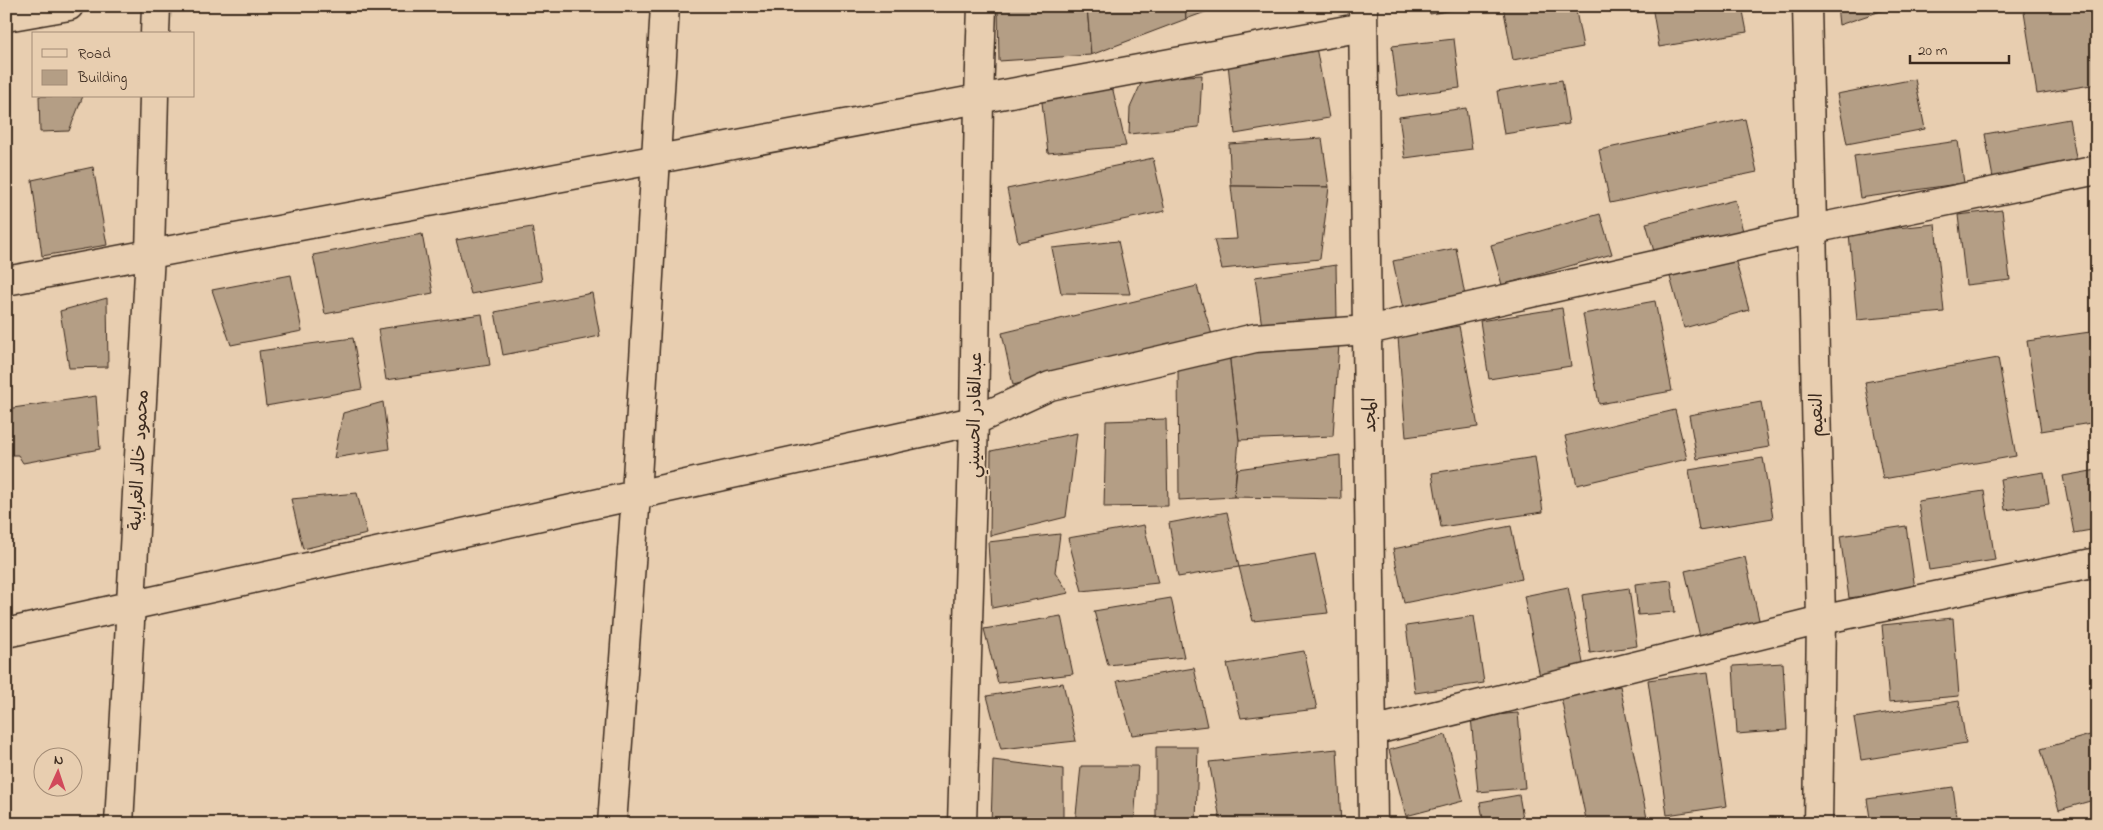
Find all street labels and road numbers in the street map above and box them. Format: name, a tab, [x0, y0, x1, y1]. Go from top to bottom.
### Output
street label: عبدالقادر الحسيني	[962, 352, 991, 478]
street label: محمود خالد الغرايبة	[123, 389, 157, 531]
street label: النعيم	[1805, 393, 1831, 437]
street label: المجد	[1358, 397, 1384, 433]

